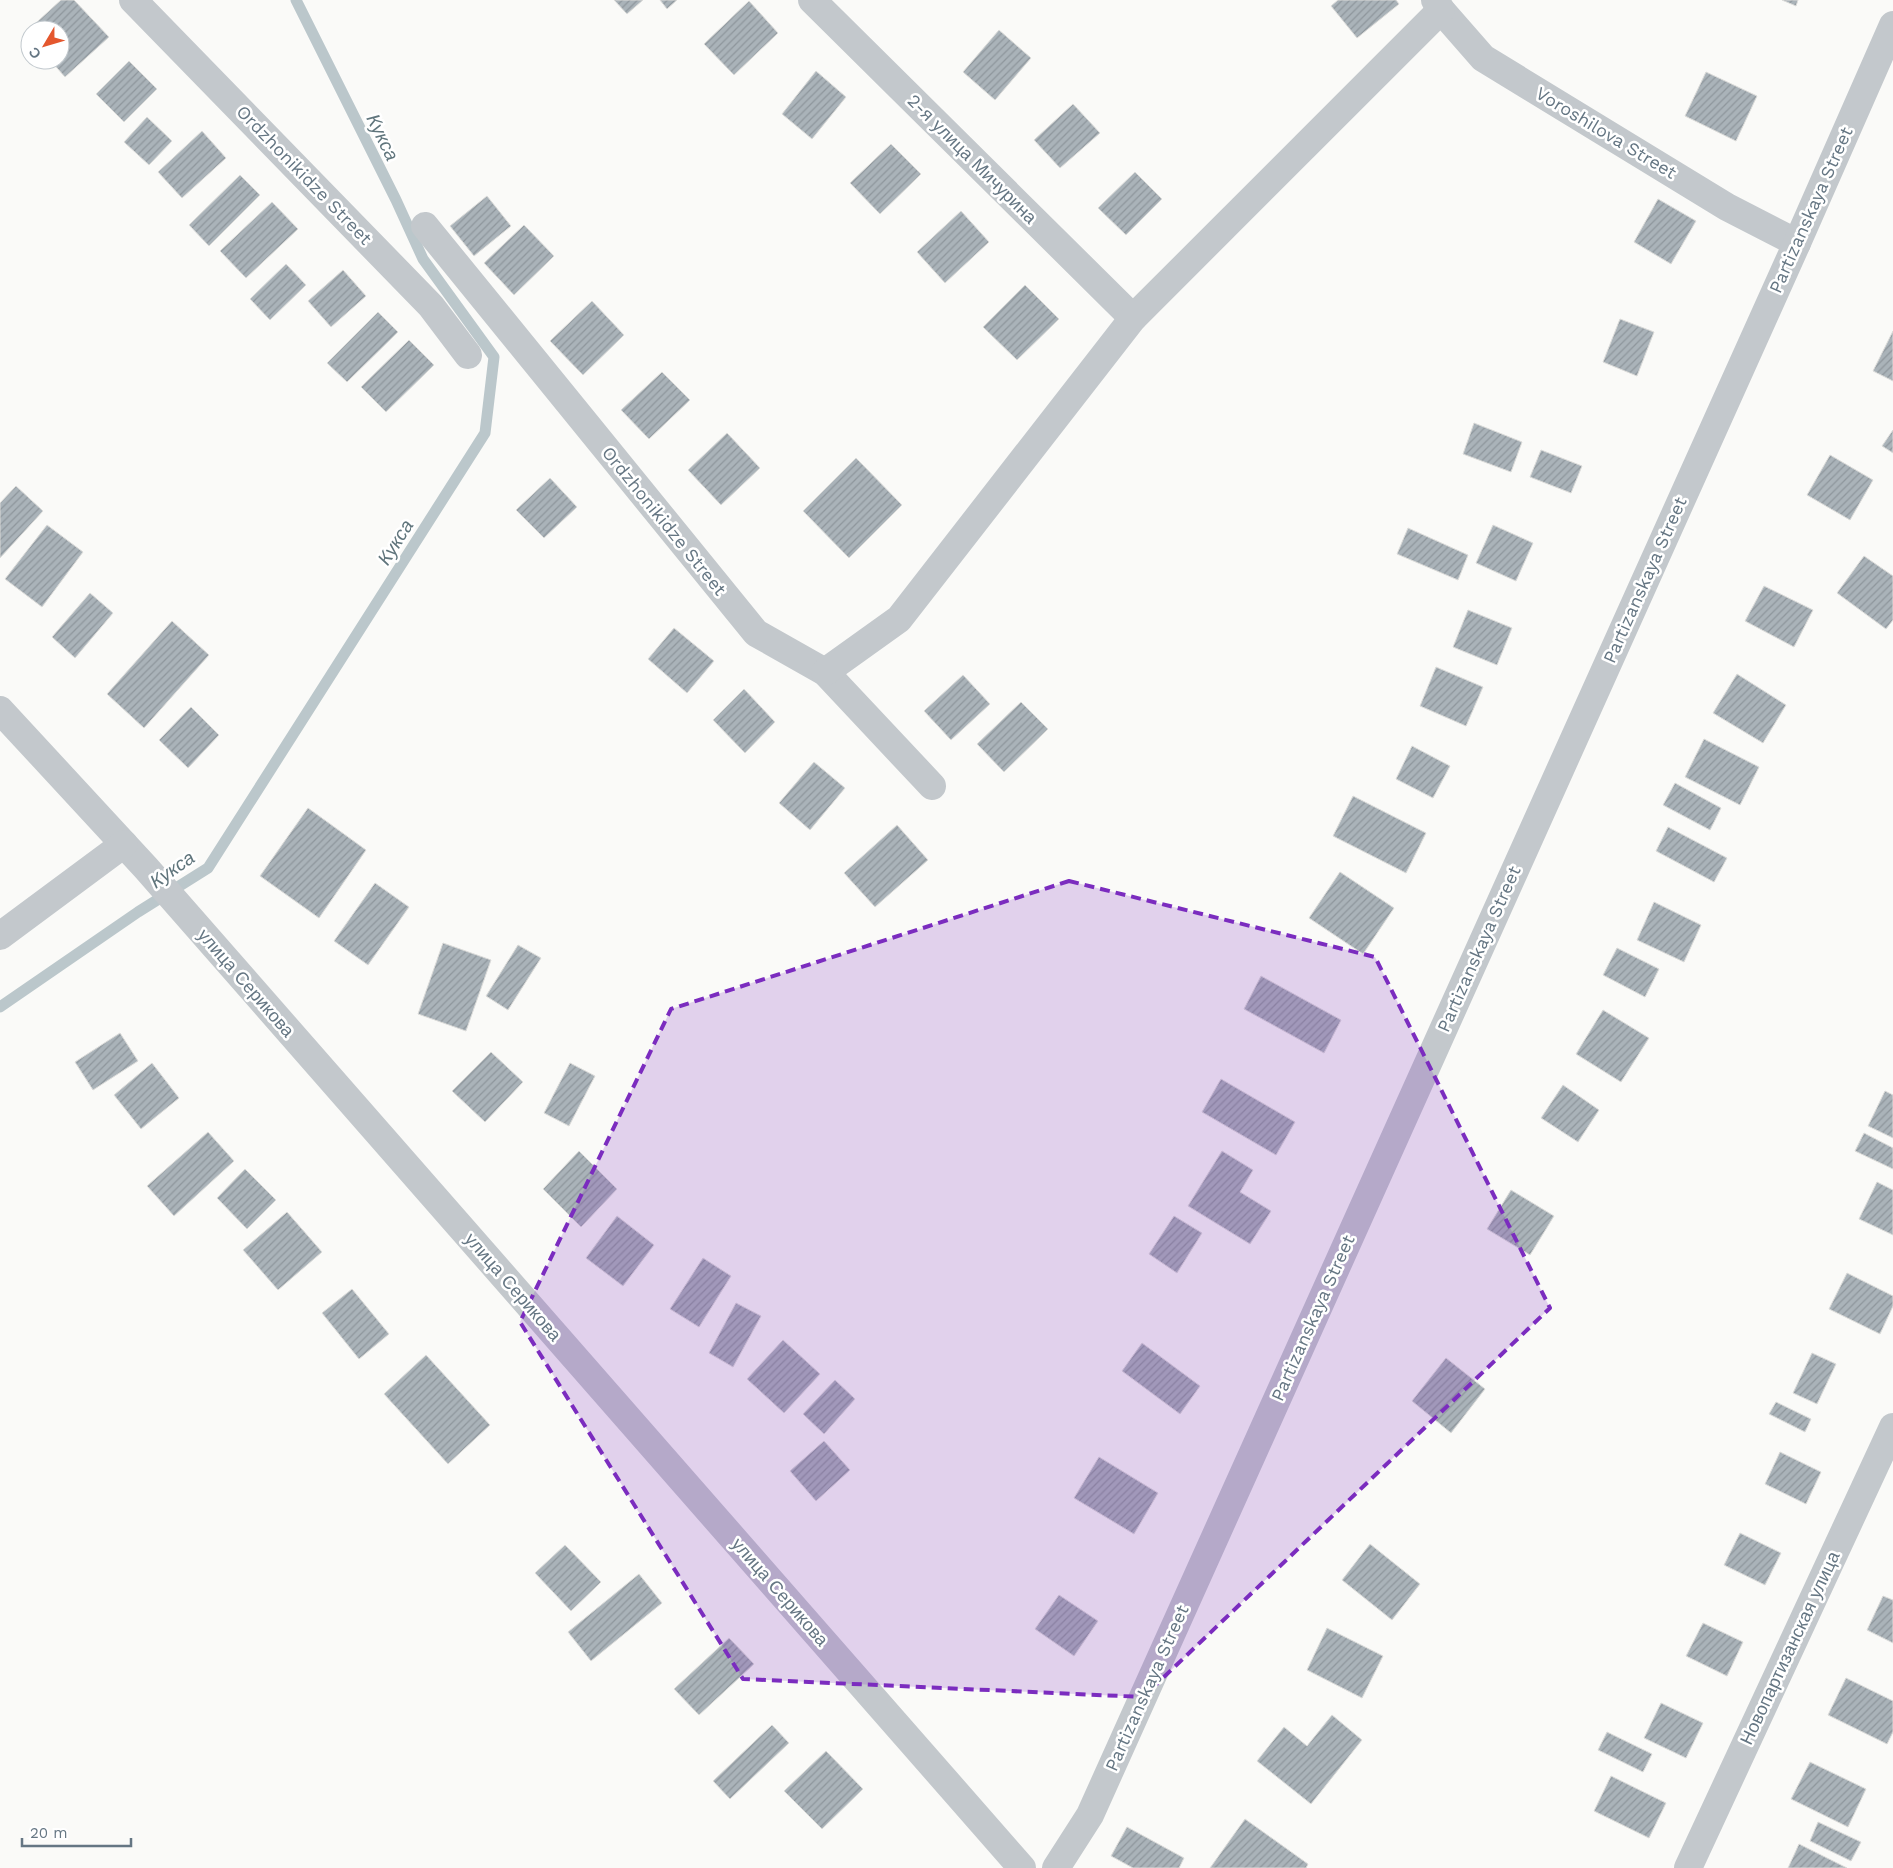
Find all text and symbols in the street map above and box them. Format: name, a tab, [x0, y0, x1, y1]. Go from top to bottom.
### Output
north arrow	[20, 20, 70, 70]
text: С	[25, 44, 44, 62]
street label: Voroshilova Street	[1532, 82, 1681, 183]
street label: 2-я улица Мичурина	[903, 90, 1042, 228]
street label: Ordzhonikidze Street	[232, 101, 377, 249]
water label: Кукса	[361, 110, 404, 164]
street label: Partizanskaya Street	[1764, 123, 1857, 296]
street label: Ordzhonikidze Street	[598, 442, 731, 600]
street label: Partizanskaya Street	[1598, 493, 1691, 666]
water label: Кукса	[373, 515, 418, 569]
water label: Кукса	[145, 846, 199, 893]
street label: Partizanskaya Street	[1432, 862, 1525, 1035]
street label: улица Серикова	[194, 924, 300, 1042]
street label: улица Серикова	[461, 1228, 567, 1346]
street label: Partizanskaya Street	[1266, 1231, 1359, 1404]
street label: улица Серикова	[728, 1533, 834, 1651]
street label: Новопартизанская улица	[1735, 1547, 1844, 1748]
street label: Partizanskaya Street	[1100, 1601, 1193, 1774]
scale bar	[22, 1816, 131, 1848]
text: 20 m	[30, 1824, 68, 1842]

